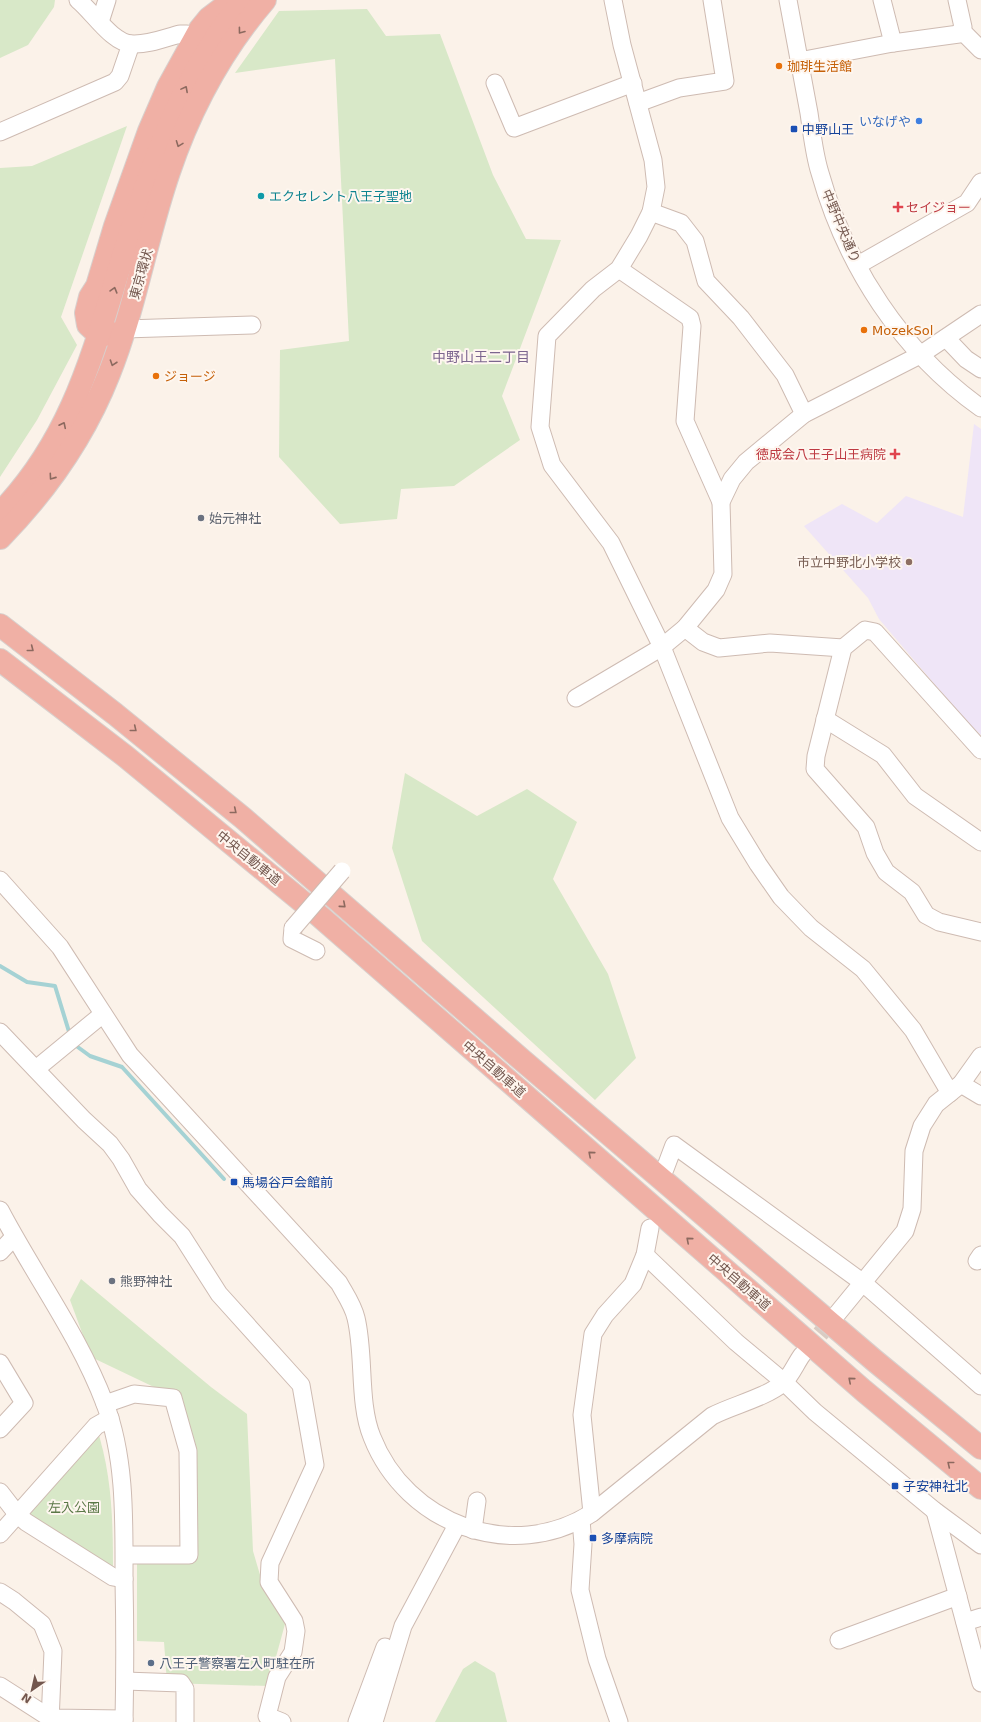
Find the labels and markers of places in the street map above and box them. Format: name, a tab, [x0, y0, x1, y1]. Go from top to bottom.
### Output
place label: 珈琲生活館	[787, 59, 852, 74]
marker: 珈琲生活館	[774, 61, 784, 71]
place label: いなげや	[859, 114, 911, 129]
marker: いなげや	[914, 116, 924, 126]
place label: 中野山王	[802, 122, 854, 137]
marker: 中野山王	[789, 124, 799, 134]
place label: エクセレント八王子聖地	[269, 189, 412, 204]
marker: エクセレント八王子聖地	[256, 191, 266, 201]
place label: セイジョー	[906, 200, 971, 215]
marker: セイジョー	[893, 202, 903, 212]
place label: MozekSol	[872, 323, 933, 338]
marker: MozekSol	[859, 325, 869, 335]
place label: ジョージ	[164, 369, 216, 384]
marker: ジョージ	[151, 371, 161, 381]
place label: 徳成会八王子山王病院	[756, 447, 886, 462]
marker: 徳成会八王子山王病院	[889, 448, 901, 460]
place label: 始元神社	[209, 511, 261, 526]
marker: 始元神社	[196, 513, 206, 523]
place label: 市立中野北小学校	[797, 555, 901, 570]
marker: 市立中野北小学校	[904, 557, 914, 567]
place label: 馬場谷戸会館前	[242, 1175, 333, 1190]
marker: 馬場谷戸会館前	[229, 1177, 239, 1187]
place label: 熊野神社	[120, 1274, 172, 1289]
marker: 熊野神社	[107, 1276, 117, 1286]
place label: 子安神社北	[903, 1479, 968, 1494]
marker: 子安神社北	[890, 1481, 900, 1491]
place label: 多摩病院	[601, 1531, 653, 1546]
marker: 多摩病院	[588, 1533, 598, 1543]
place label: 八王子警察署左入町駐在所	[159, 1656, 315, 1671]
marker: 八王子警察署左入町駐在所	[146, 1658, 156, 1668]

